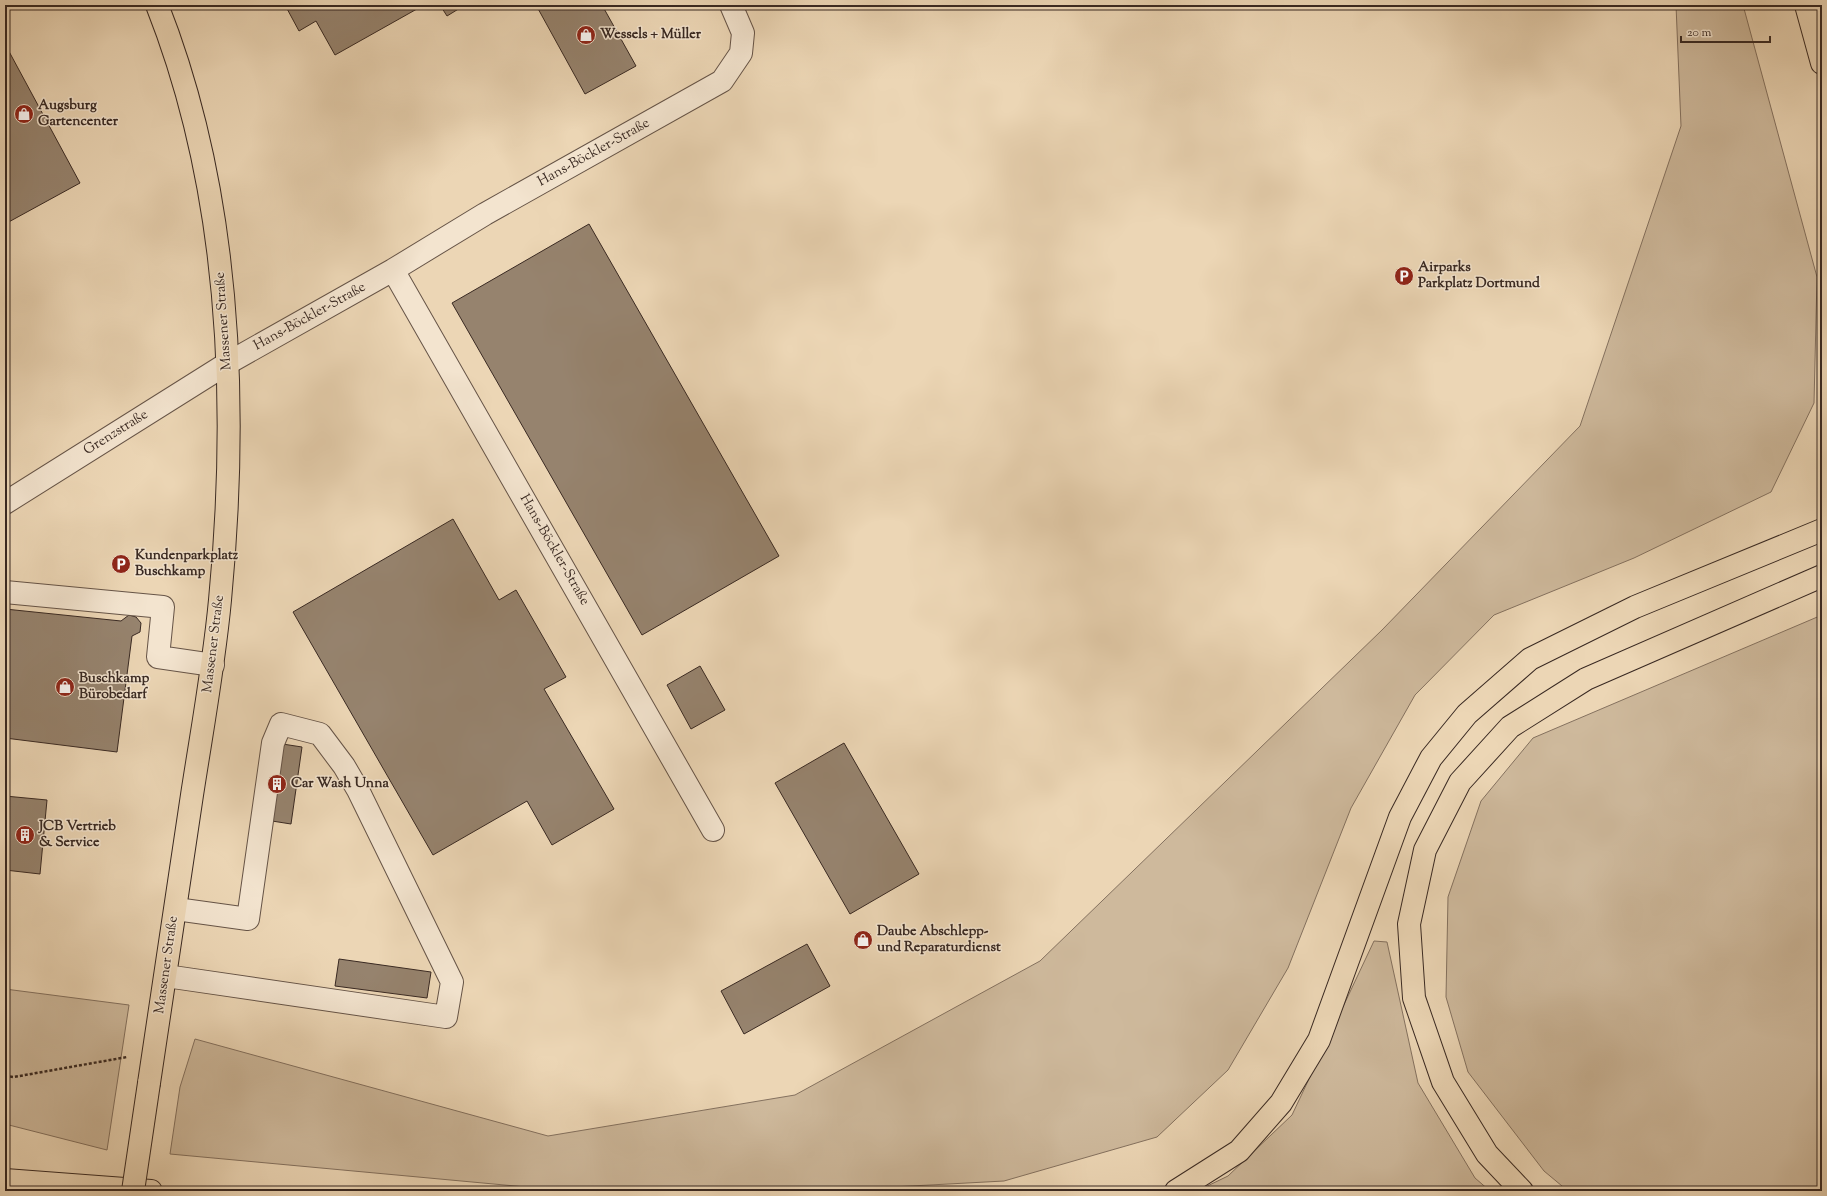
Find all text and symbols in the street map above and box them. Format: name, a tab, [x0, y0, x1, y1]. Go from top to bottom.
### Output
scale bar	[1681, 18, 1770, 44]
shop icon: Wessels + Müller	[575, 24, 597, 46]
text: 20 m	[1687, 24, 1712, 42]
place label: Wessels + Müller	[600, 25, 702, 45]
place label: Augsburg Gartencenter	[38, 96, 119, 132]
shop icon: Augsburg Gartencenter	[13, 103, 35, 125]
street label: Hans-Böckler-Straße	[534, 114, 654, 192]
place label: Airparks Parkplatz Dortmund	[1418, 258, 1540, 294]
parking icon: Airparks Parkplatz Dortmund	[1393, 265, 1415, 287]
street label: Massener Straße	[211, 271, 237, 371]
street label: Hans-Böckler-Straße	[250, 278, 370, 356]
street label: Grenzstraße	[80, 405, 152, 461]
street label: Hans-Böckler-Straße	[514, 491, 594, 609]
place label: Kundenparkplatz Buschkamp	[135, 546, 239, 582]
parking icon: Kundenparkplatz Buschkamp	[110, 553, 132, 575]
street label: Massener Straße	[198, 594, 230, 694]
place label: Buschkamp Bürobedarf	[79, 669, 149, 705]
shop icon: Buschkamp Bürobedarf	[54, 676, 76, 698]
building icon: Car Wash Unna	[266, 773, 288, 795]
place label: Car Wash Unna	[291, 774, 389, 794]
place label: JCB Vertrieb & Service	[38, 817, 116, 853]
building icon: JCB Vertrieb & Service	[14, 824, 36, 846]
street label: Massener Straße	[150, 915, 184, 1015]
place label: Daube Abschlepp- und Reparaturdienst	[877, 922, 1001, 958]
shop icon: Daube Abschlepp- und Reparaturdienst	[852, 929, 874, 951]

